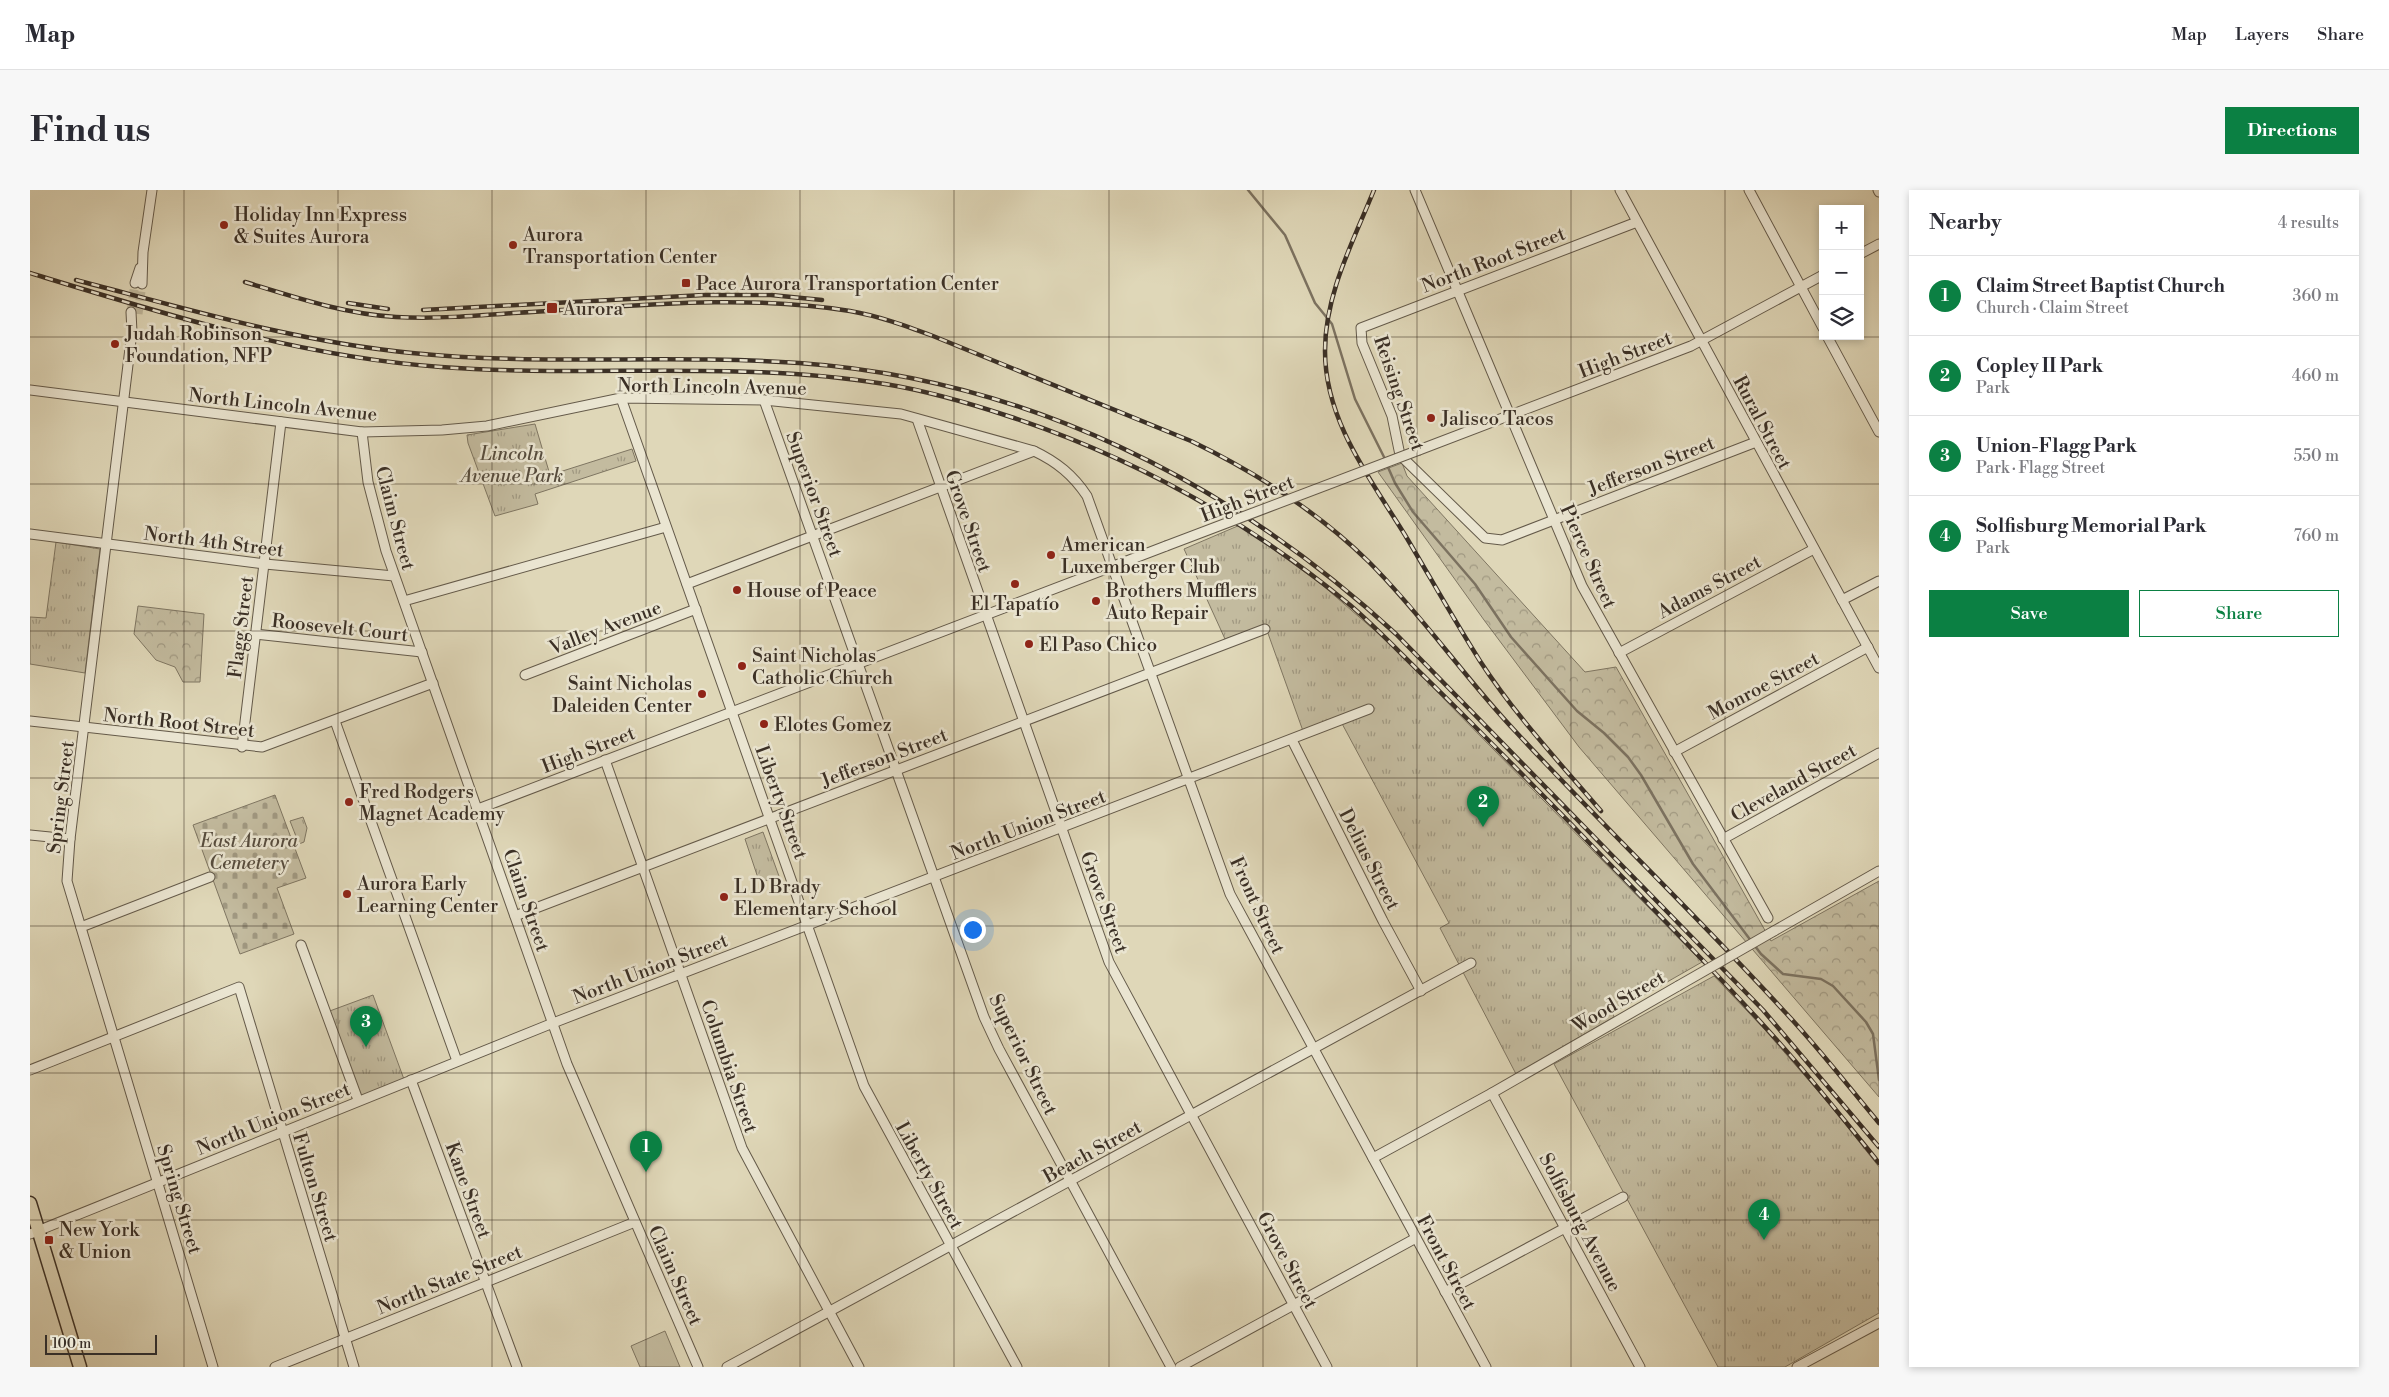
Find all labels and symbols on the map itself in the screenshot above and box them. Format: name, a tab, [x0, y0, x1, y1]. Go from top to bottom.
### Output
place label: Holiday Inn Express & Suites Aurora	[234, 203, 407, 249]
marker: Holiday Inn Express & Suites Aurora	[218, 219, 230, 231]
street label: North Root Street	[1418, 221, 1569, 298]
place label: Aurora Transportation Center	[522, 223, 717, 269]
marker: Aurora Transportation Center	[507, 239, 519, 251]
place label: Pace Aurora Transportation Center	[696, 272, 999, 296]
marker: Pace Aurora Transportation Center	[680, 277, 692, 289]
place label: Aurora	[562, 297, 624, 321]
marker: Aurora	[545, 301, 559, 315]
place label: Judah Robinson Foundation, NFP	[124, 322, 272, 368]
street label: High Street	[1575, 326, 1676, 384]
street label: Reising Street	[1368, 333, 1430, 454]
marker: Judah Robinson Foundation, NFP	[109, 338, 121, 350]
street label: Rural Street	[1727, 371, 1797, 474]
street label: North Lincoln Avenue	[617, 373, 807, 401]
street label: North Lincoln Avenue	[187, 383, 378, 427]
place label: Jalisco Tacos	[1440, 407, 1554, 431]
marker: Jalisco Tacos	[1425, 412, 1437, 424]
street label: Superior Street	[780, 428, 848, 561]
street label: Jefferson Street	[1584, 431, 1718, 501]
park label: Lincoln Avenue Park	[459, 442, 563, 488]
street label: Claim Street	[370, 464, 421, 573]
street label: Grove Street	[939, 467, 997, 576]
street label: High Street	[1197, 470, 1298, 528]
street label: Pierce Street	[1554, 501, 1622, 612]
street label: North 4th Street	[143, 522, 285, 563]
place label: American Luxemberger Club	[1060, 533, 1220, 579]
marker: American Luxemberger Club	[1045, 549, 1057, 561]
street label: Adams Street	[1653, 549, 1766, 625]
street label: Flagg Street	[223, 574, 259, 680]
marker: El Tapatío	[1009, 578, 1021, 590]
place label: House of Peace	[747, 579, 877, 603]
place label: Brothers Mufflers Auto Repair	[1105, 579, 1257, 625]
marker: House of Peace	[731, 584, 743, 596]
place label: El Tapatío	[971, 592, 1059, 616]
marker: Brothers Mufflers Auto Repair	[1090, 595, 1102, 607]
street label: Valley Avenue	[545, 596, 665, 661]
street label: Roosevelt Court	[270, 609, 410, 647]
place label: El Paso Chico	[1039, 633, 1157, 657]
marker: El Paso Chico	[1023, 638, 1035, 650]
place label: Saint Nicholas Catholic Church	[752, 644, 893, 690]
street label: Monroe Street	[1704, 646, 1823, 725]
marker: Saint Nicholas Catholic Church	[736, 660, 748, 672]
place label: Saint Nicholas Daleiden Center	[552, 672, 692, 718]
marker: Saint Nicholas Daleiden Center	[696, 688, 708, 700]
street label: North Root Street	[102, 703, 256, 743]
place label: Elotes Gomez	[774, 713, 892, 737]
marker: Elotes Gomez	[758, 718, 770, 730]
street label: High Street	[538, 721, 639, 779]
street label: Jefferson Street	[817, 723, 951, 793]
street label: Cleveland Street	[1727, 738, 1861, 827]
street label: Spring Street	[42, 739, 80, 855]
street label: Liberty Street	[749, 742, 813, 863]
place label: Fred Rodgers Magnet Academy	[359, 780, 505, 826]
street label: North Union Street	[947, 784, 1110, 866]
pin: 2	[1467, 786, 1499, 827]
marker: Fred Rodgers Magnet Academy	[343, 796, 355, 808]
street label: Delius Street	[1333, 805, 1405, 915]
park label: East Aurora Cemetery	[199, 829, 298, 875]
street label: Claim Street	[497, 846, 555, 955]
street label: Grove Street	[1075, 848, 1134, 957]
street label: Front Street	[1224, 853, 1290, 958]
place label: Aurora Early Learning Center	[356, 872, 498, 918]
place label: L D Brady Elementary School	[734, 875, 898, 921]
marker: Aurora Early Learning Center	[341, 888, 353, 900]
marker: L D Brady Elementary School	[718, 891, 730, 903]
your location	[960, 917, 986, 943]
street label: North Union Street	[569, 928, 732, 1010]
street label: Wood Street	[1567, 965, 1670, 1039]
street label: Superior Street	[983, 990, 1063, 1119]
street label: Columbia Street	[695, 997, 763, 1136]
pin: 3	[350, 1006, 382, 1047]
street label: North Union Street	[193, 1077, 354, 1161]
street label: Beach Street	[1038, 1115, 1146, 1189]
street label: Liberty Street	[890, 1117, 969, 1234]
street label: Fulton Street	[287, 1130, 343, 1245]
pin: 1	[630, 1131, 662, 1172]
street label: Kane Street	[440, 1139, 497, 1242]
street label: Spring Street	[151, 1142, 207, 1257]
street label: Solfisburg Avenue	[1534, 1149, 1627, 1296]
pin: 4	[1748, 1199, 1780, 1240]
street label: Grove Street	[1252, 1208, 1323, 1313]
street label: Front Street	[1411, 1211, 1481, 1314]
place label: New York & Union	[59, 1218, 140, 1264]
street label: Claim Street	[642, 1222, 708, 1329]
marker: New York & Union	[43, 1234, 55, 1246]
street label: North State Street	[373, 1240, 526, 1320]
scale bar	[45, 1332, 158, 1355]

